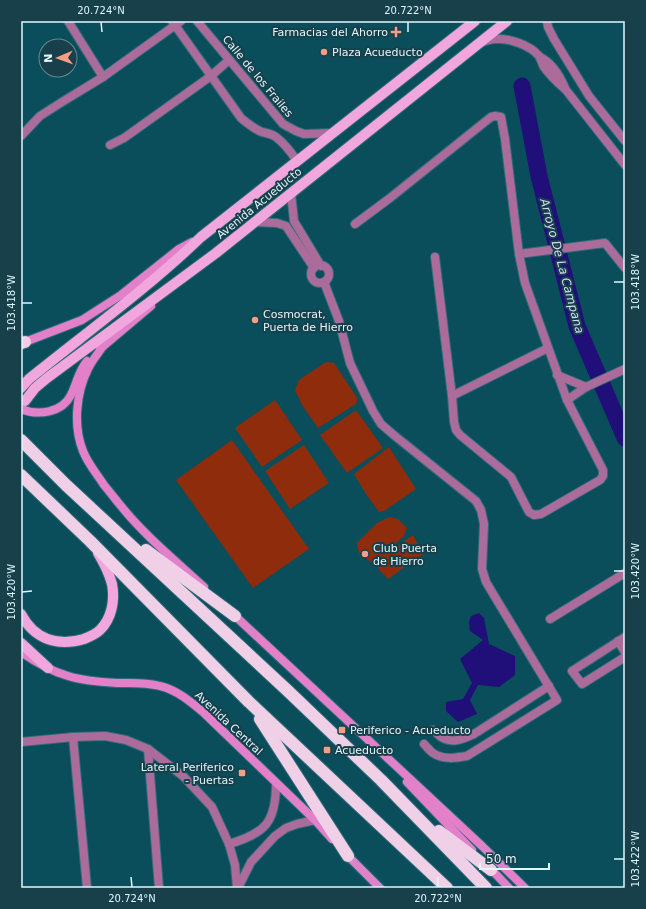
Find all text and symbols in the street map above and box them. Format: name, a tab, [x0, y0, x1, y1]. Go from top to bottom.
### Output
text: 20.724°N	[77, 5, 125, 16]
text: 20.722°N	[384, 5, 432, 16]
place label: Farmacias del Ahorro	[272, 26, 388, 39]
marker: Farmacias del Ahorro	[391, 27, 401, 37]
street label: Calle de los Frailes	[220, 33, 296, 120]
north arrow	[38, 38, 78, 78]
place label: Plaza Acueducto	[332, 46, 423, 59]
marker: Plaza Acueducto	[319, 47, 329, 57]
text: N	[42, 53, 55, 63]
street label: Avenida Acueducto	[214, 165, 305, 242]
water label: Arroyo De La Campana	[537, 196, 587, 335]
text: 103.418°W	[630, 254, 641, 310]
text: 103.418°W	[6, 275, 17, 331]
place label: Cosmocrat, Puerta de Hierro	[263, 308, 353, 334]
marker: Cosmocrat, Puerta de Hierro	[250, 315, 260, 325]
place label: Club Puerta de Hierro	[373, 542, 437, 568]
text: 103.420°W	[630, 543, 641, 599]
marker: Club Puerta de Hierro	[360, 549, 370, 559]
text: 103.420°W	[6, 564, 17, 620]
street label: Avenida Central	[192, 689, 265, 758]
place label: Periferico - Acueducto	[350, 724, 471, 737]
marker: Periferico - Acueducto	[337, 725, 347, 735]
place label: Acueducto	[335, 744, 393, 757]
marker: Acueducto	[322, 745, 332, 755]
place label: Lateral Periferico - Puertas	[141, 761, 234, 787]
marker: Lateral Periferico - Puertas	[237, 768, 247, 778]
text: 103.422°W	[630, 831, 641, 887]
scale bar	[480, 845, 549, 871]
text: 50 m	[486, 852, 517, 866]
text: 20.724°N	[108, 893, 156, 904]
text: 20.722°N	[414, 893, 462, 904]

